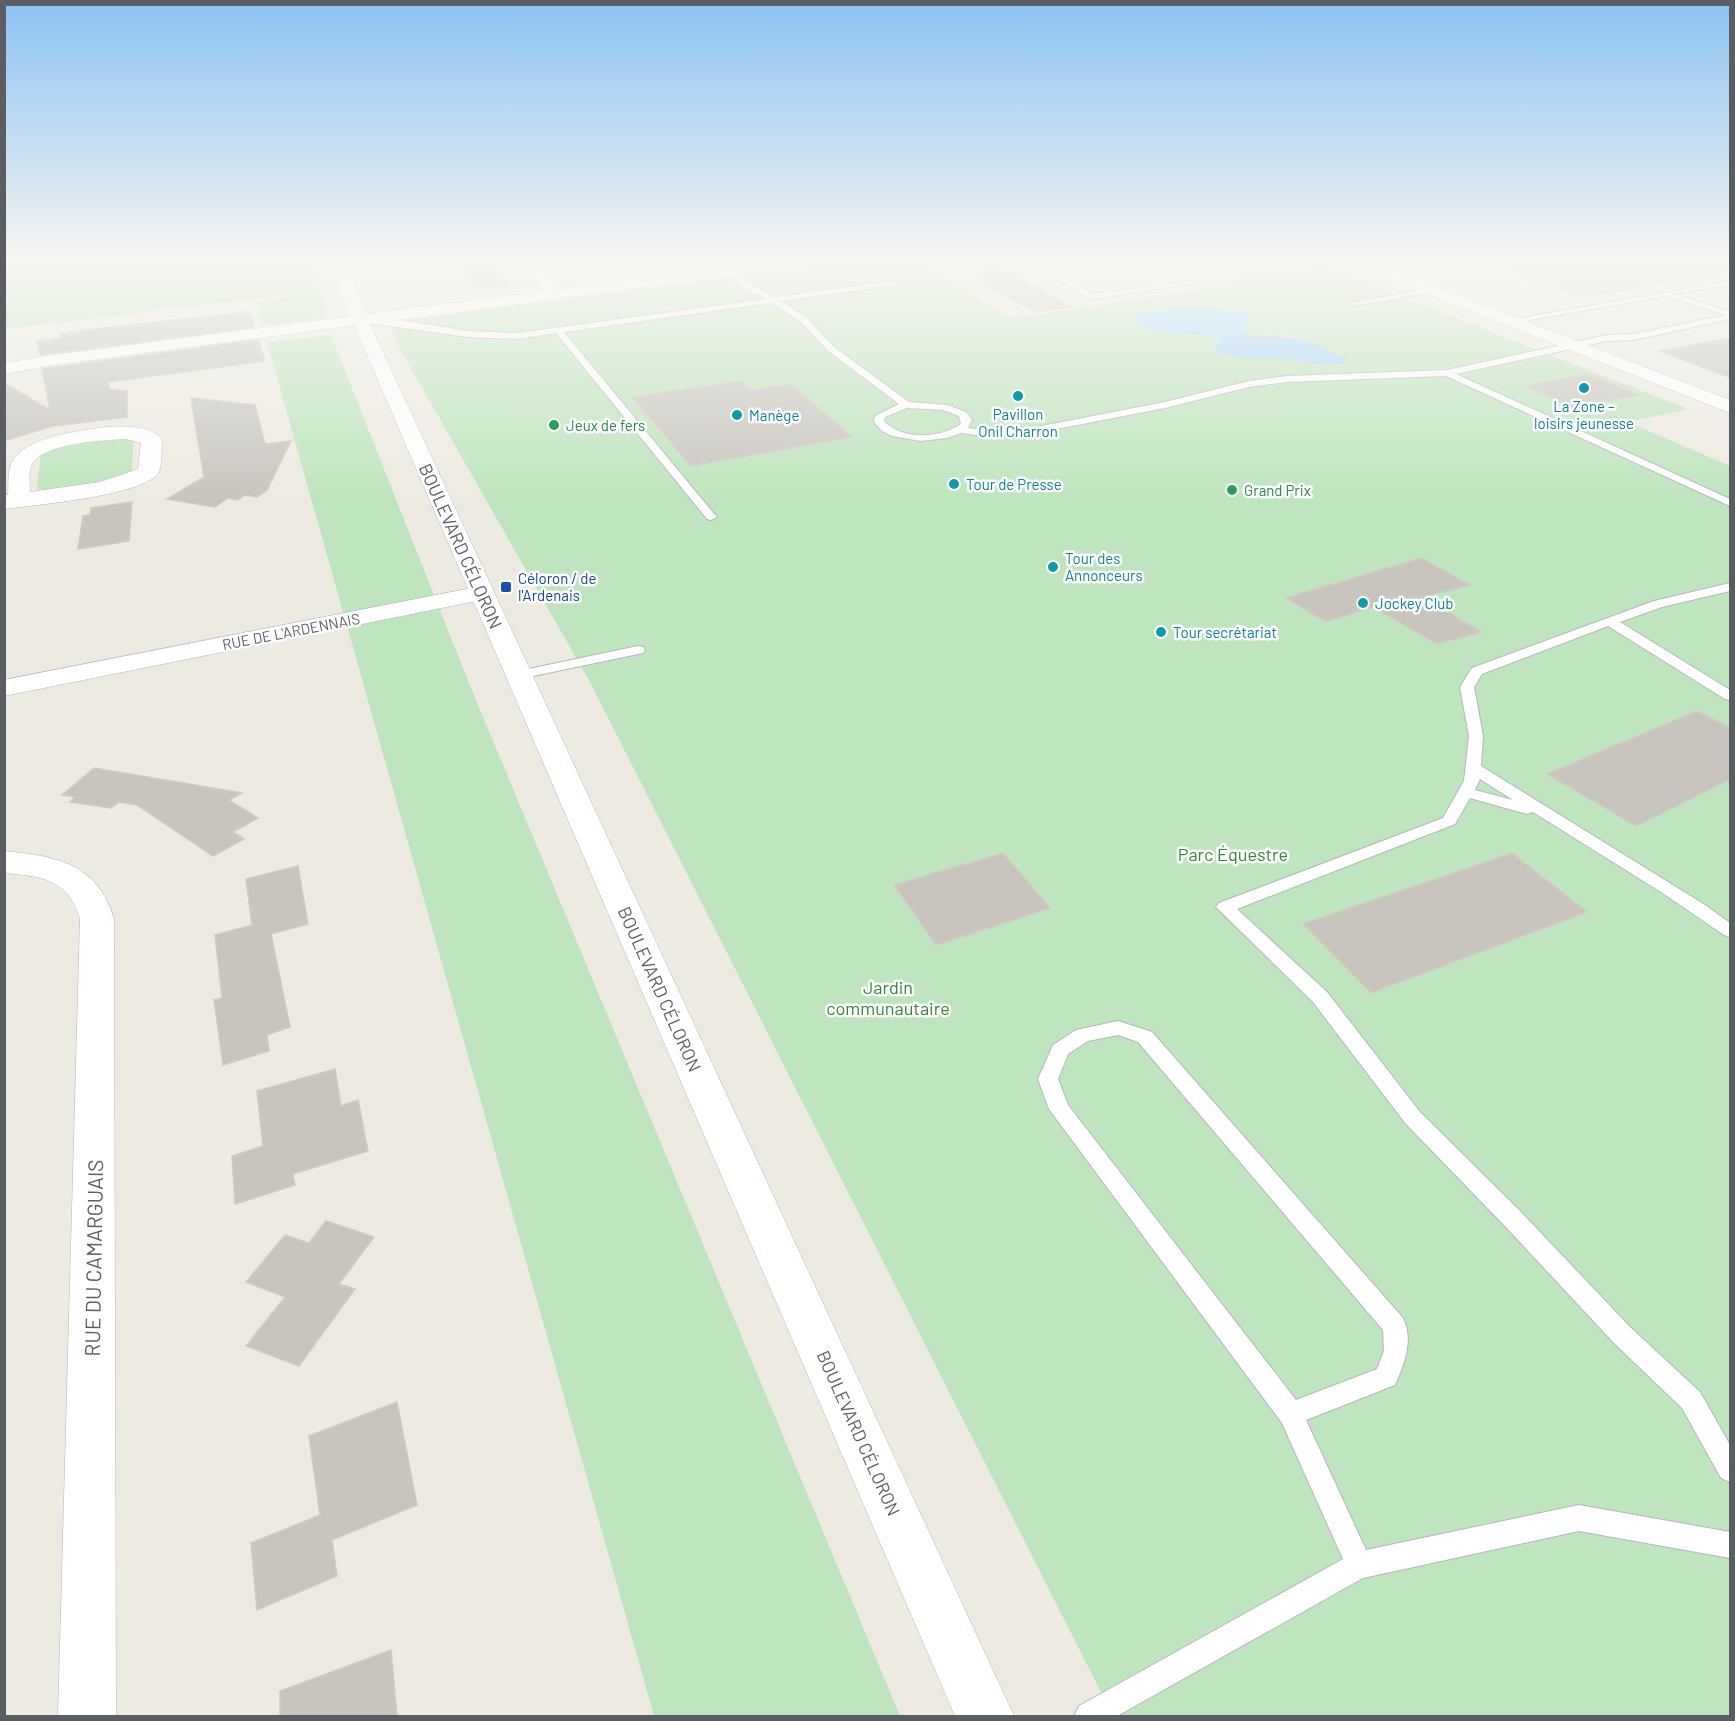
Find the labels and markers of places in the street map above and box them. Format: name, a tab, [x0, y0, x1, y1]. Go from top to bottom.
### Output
marker: La Zone – loisirs jeunesse	[1577, 381, 1591, 395]
marker: Pavillon Onil Charron	[1011, 389, 1025, 403]
place label: La Zone – loisirs jeunesse	[1534, 397, 1634, 432]
place label: Pavillon Onil Charron	[978, 405, 1058, 440]
place label: Manège	[749, 406, 799, 424]
marker: Manège	[730, 408, 744, 422]
place label: Jeux de fers	[566, 416, 645, 434]
marker: Jeux de fers	[547, 418, 561, 432]
place label: Tour de Presse	[966, 475, 1062, 493]
marker: Tour de Presse	[947, 477, 961, 491]
place label: Grand Prix	[1244, 481, 1311, 499]
marker: Grand Prix	[1225, 483, 1239, 497]
place label: Tour des Annonceurs	[1065, 549, 1143, 584]
marker: Tour des Annonceurs	[1046, 560, 1060, 574]
place label: Céloron / de l'Ardenais	[518, 569, 597, 604]
marker: Céloron / de l'Ardenais	[499, 580, 513, 594]
place label: Jockey Club	[1375, 594, 1453, 612]
marker: Jockey Club	[1356, 596, 1370, 610]
place label: Tour secrétariat	[1173, 623, 1277, 641]
marker: Tour secrétariat	[1154, 625, 1168, 639]

